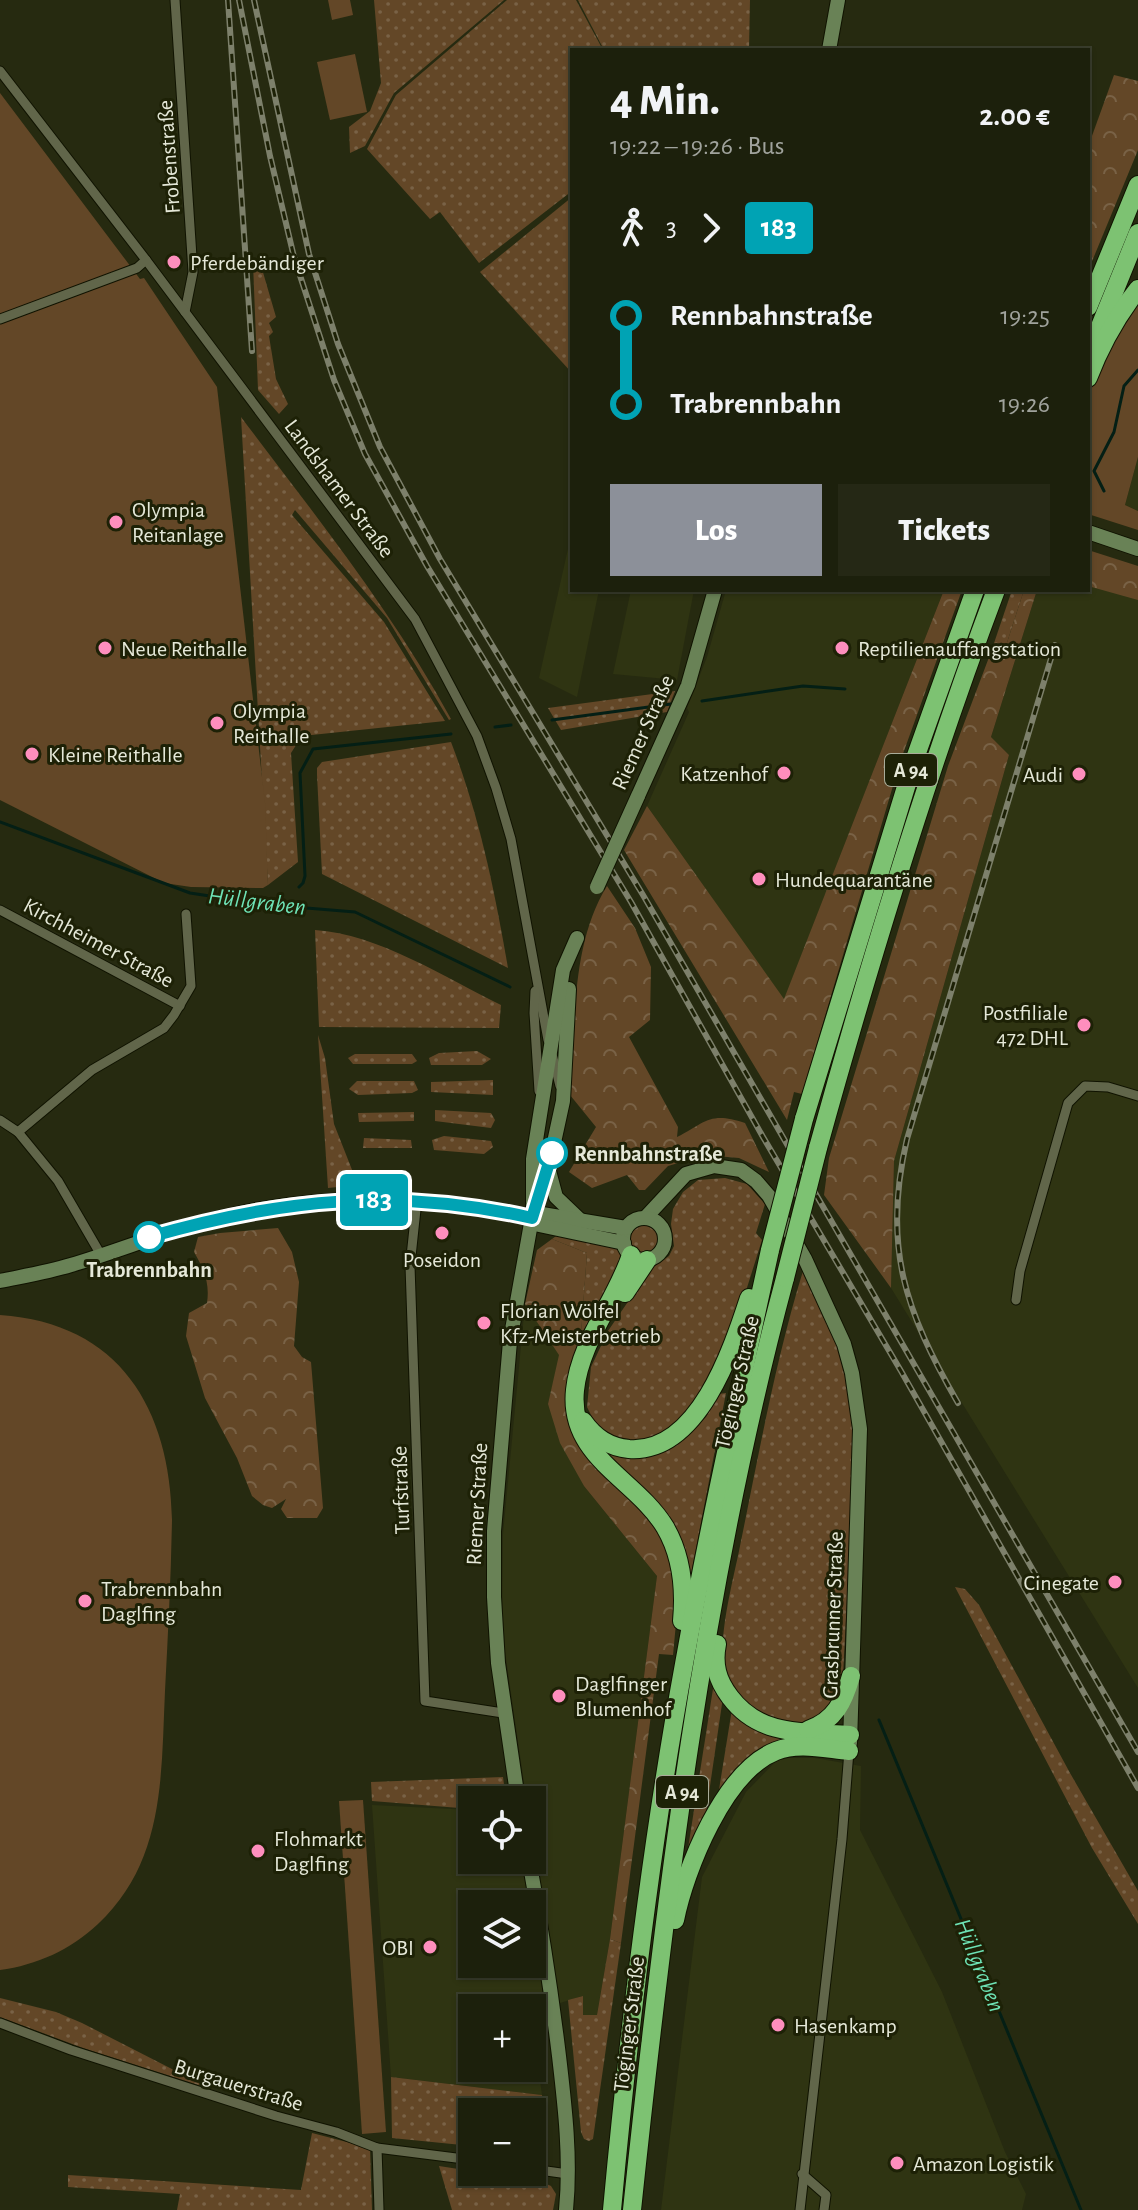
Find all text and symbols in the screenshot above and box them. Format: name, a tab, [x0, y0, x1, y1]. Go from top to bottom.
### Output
text: 4 Min.	[610, 79, 720, 123]
street label: Frobenstraße	[154, 99, 184, 215]
text: 2.00 €	[979, 101, 1050, 131]
text: 19:22 – 19:26 · Bus	[610, 133, 784, 159]
icon: walk	[610, 206, 654, 250]
icon: forward	[689, 206, 733, 250]
text: 183	[761, 214, 797, 242]
text: 3	[666, 215, 677, 241]
place label: Pferdebändiger	[190, 252, 324, 274]
marker: Pferdebändiger	[165, 253, 183, 271]
text: Rennbahnstraße	[670, 301, 873, 331]
text: 19:25	[1000, 303, 1050, 329]
text: Trabrennbahn	[670, 389, 841, 419]
text: 19:26	[999, 391, 1050, 417]
street label: Landshamer Straße	[280, 415, 398, 562]
button: Los	[610, 484, 822, 576]
button: Tickets	[838, 484, 1050, 576]
place label: Olympia Reitanlage	[132, 499, 224, 546]
marker: Olympia Reitanlage	[107, 513, 125, 531]
place label: Neue Reithalle	[121, 638, 247, 660]
place label: Reptilienauffangstation	[858, 638, 1061, 660]
marker: Neue Reithalle	[96, 639, 114, 657]
marker: Reptilienauffangstation	[833, 639, 851, 657]
street label: Riemer Straße	[608, 672, 678, 793]
place label: Olympia Reithalle	[233, 700, 310, 747]
marker: Olympia Reithalle	[208, 714, 226, 732]
place label: Kleine Reithalle	[48, 744, 183, 766]
marker: Kleine Reithalle	[23, 745, 41, 763]
road number: A 94	[885, 754, 937, 786]
place label: Katzenhof	[680, 763, 769, 785]
marker: Katzenhof	[775, 764, 793, 782]
place label: Audi	[1023, 764, 1063, 786]
marker: Audi	[1070, 765, 1088, 783]
place label: Hundequarantäne	[775, 869, 933, 891]
marker: Hundequarantäne	[750, 870, 768, 888]
water label: Hüllgraben	[207, 884, 307, 920]
street label: Kirchheimer Straße	[20, 894, 177, 992]
place label: Postfiliale 472 DHL	[983, 1002, 1069, 1049]
marker: Postfiliale 472 DHL	[1075, 1016, 1093, 1034]
marker: Rennbahnstraße	[537, 1138, 567, 1168]
place label: Rennbahnstraße	[574, 1143, 723, 1165]
line badge: 183	[328, 1174, 420, 1226]
text: 183	[356, 1186, 392, 1214]
marker: Trabrennbahn	[134, 1222, 164, 1252]
marker: Poseidon	[433, 1224, 451, 1242]
place label: Poseidon	[403, 1249, 481, 1271]
place label: Trabrennbahn	[86, 1259, 212, 1281]
place label: Florian Wölfel Kfz-Meisterbetrieb	[500, 1300, 661, 1347]
marker: Florian Wölfel Kfz-Meisterbetrieb	[475, 1314, 493, 1332]
street label: Töginger Straße	[711, 1314, 763, 1451]
street label: Riemer Straße	[463, 1442, 491, 1566]
street label: Turfstraße	[388, 1445, 414, 1535]
street label: Grasbrunner Straße	[819, 1531, 847, 1699]
place label: Cinegate	[1024, 1572, 1099, 1594]
marker: Cinegate	[1106, 1573, 1124, 1591]
place label: Trabrennbahn Daglfing	[101, 1578, 222, 1625]
marker: Trabrennbahn Daglfing	[76, 1592, 94, 1610]
place label: Daglfinger Blumenhof	[575, 1673, 672, 1720]
marker: Daglfinger Blumenhof	[550, 1687, 568, 1705]
road number: A 94	[656, 1776, 708, 1808]
map controls	[458, 1786, 546, 2186]
button: locate	[458, 1786, 546, 1874]
place label: Flohmarkt Daglfing	[274, 1828, 363, 1875]
marker: Flohmarkt Daglfing	[249, 1842, 267, 1860]
button: layers	[458, 1890, 546, 1978]
water label: Hüllgraben	[950, 1915, 1009, 2015]
place label: OBI	[382, 1937, 414, 1959]
marker: OBI	[421, 1938, 439, 1956]
street label: Töginger Straße	[610, 1955, 648, 2093]
button: +	[458, 1994, 546, 2082]
place label: Hasenkamp	[794, 2015, 897, 2037]
marker: Hasenkamp	[769, 2016, 787, 2034]
street label: Burgauerstraße	[172, 2055, 306, 2115]
button: −	[458, 2098, 546, 2186]
place label: Amazon Logistik	[913, 2153, 1054, 2175]
marker: Amazon Logistik	[888, 2154, 906, 2172]

